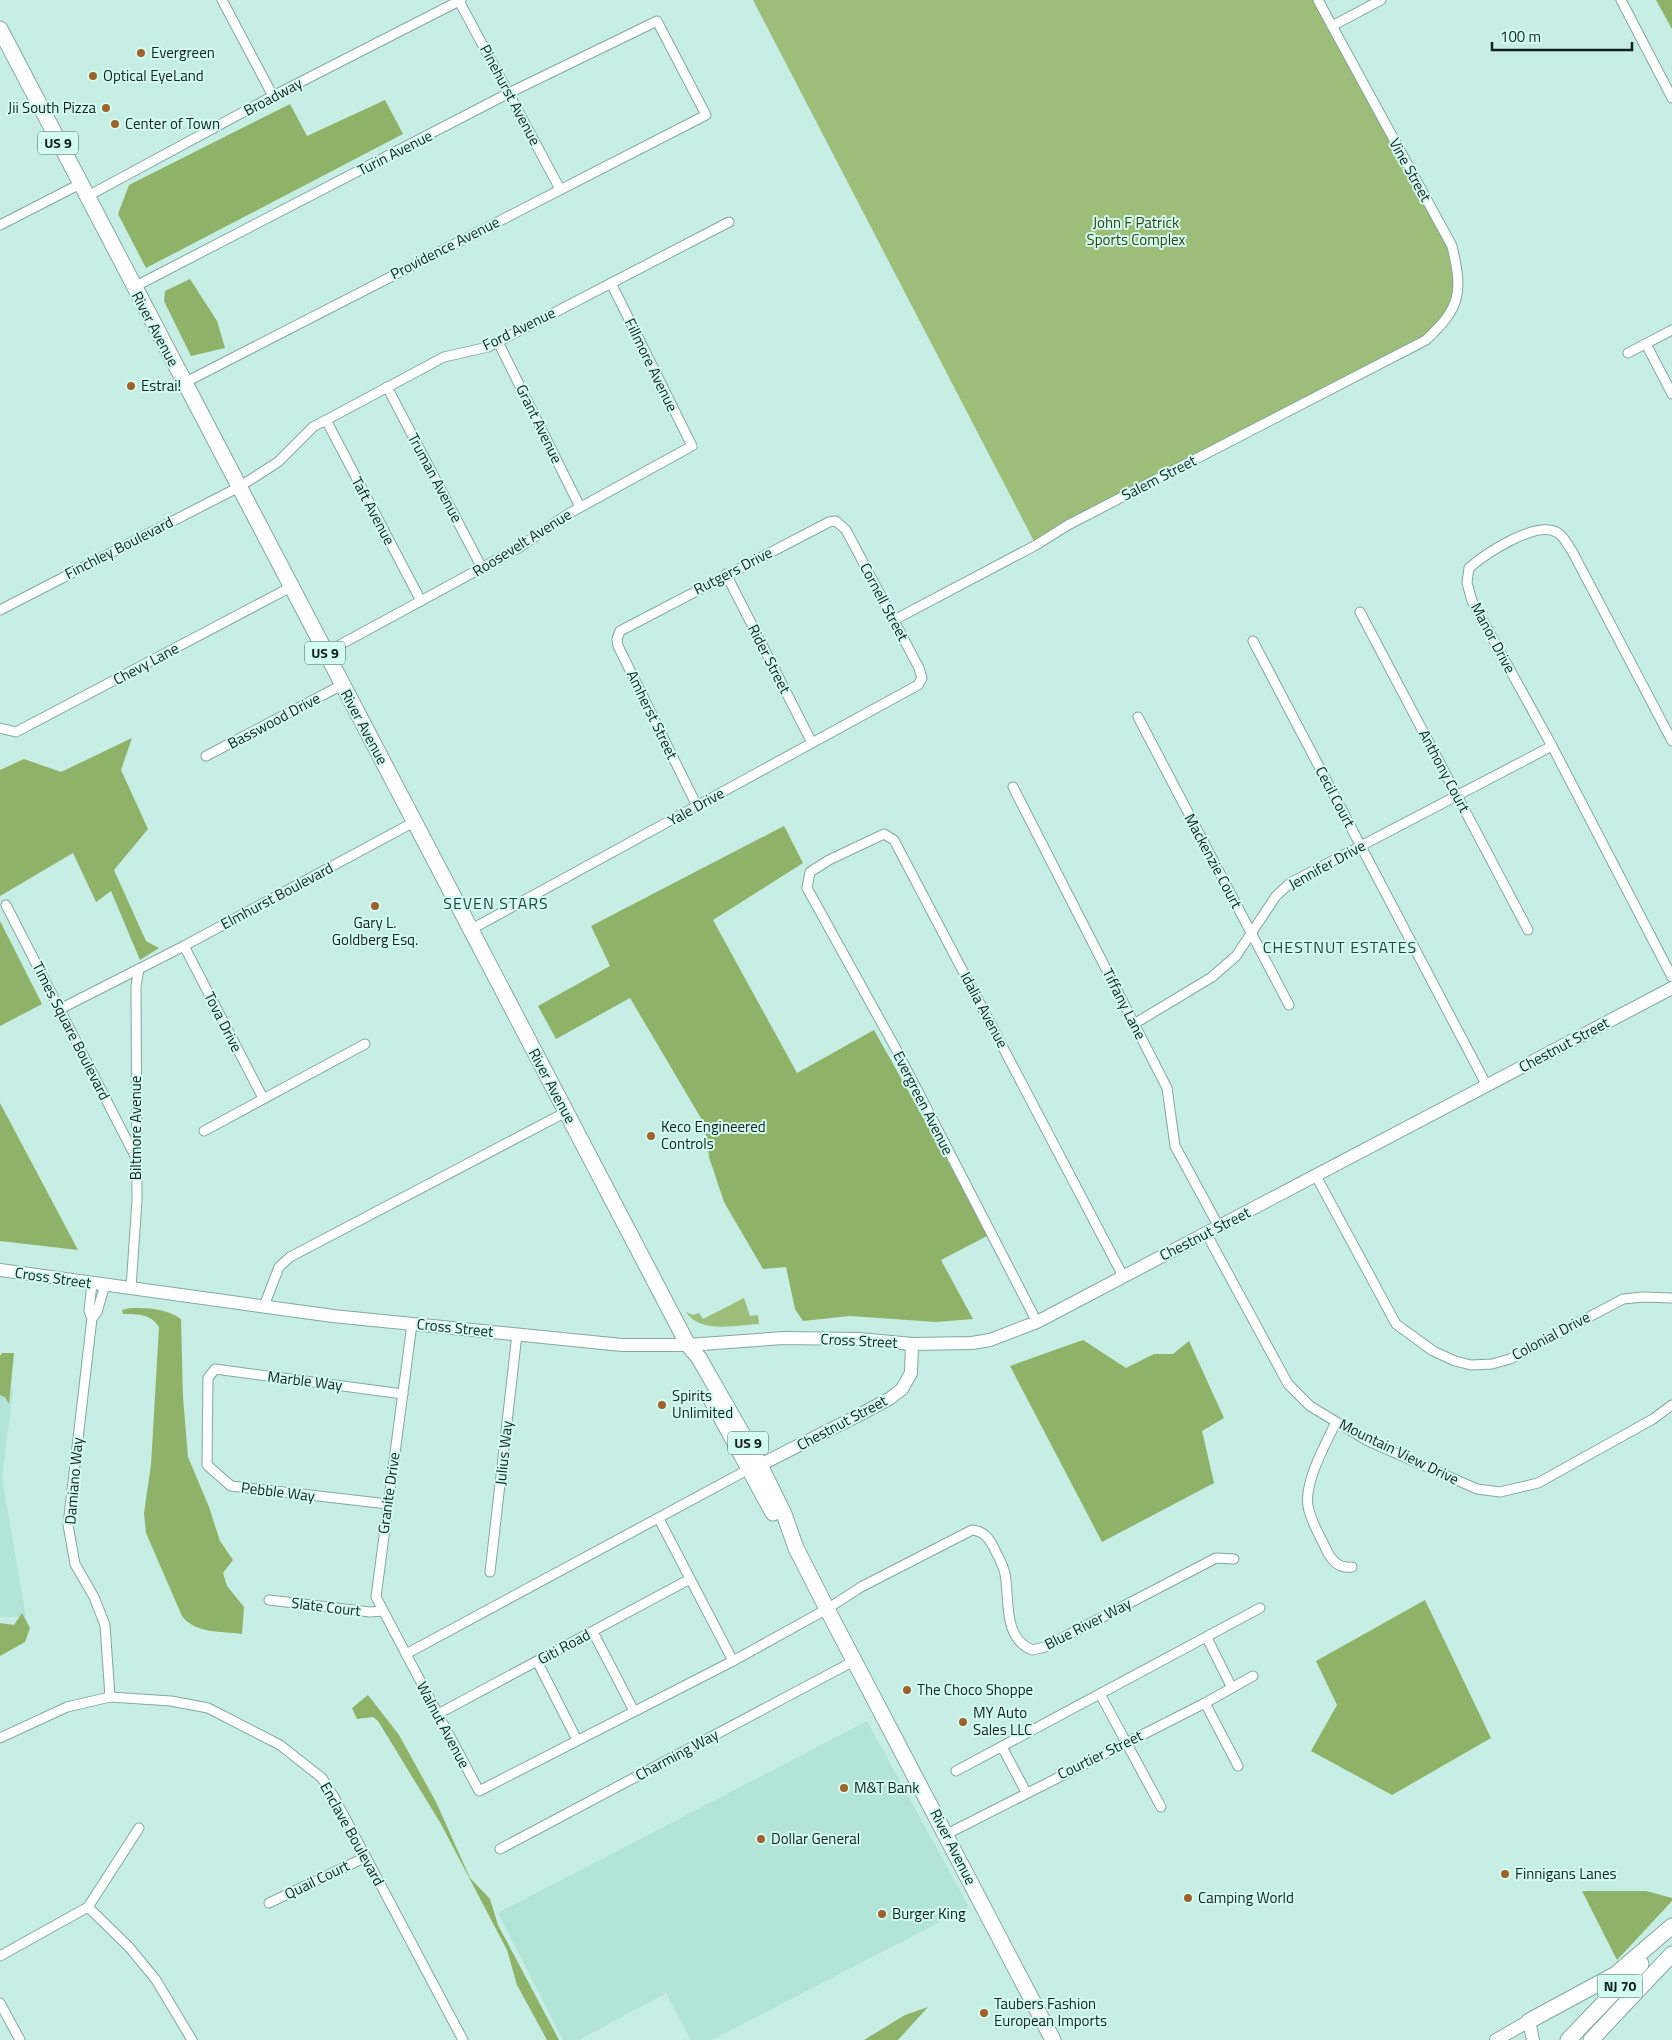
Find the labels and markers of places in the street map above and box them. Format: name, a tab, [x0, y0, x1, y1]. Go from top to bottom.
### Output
place label: Evergreen	[151, 41, 215, 64]
marker: Evergreen	[135, 47, 147, 59]
place label: Optical EyeLand	[103, 64, 204, 87]
marker: Optical EyeLand	[87, 70, 99, 82]
place label: Jii South Pizza	[8, 96, 96, 119]
marker: Jii South Pizza	[100, 102, 112, 114]
place label: Center of Town	[125, 112, 220, 135]
marker: Center of Town	[109, 118, 121, 130]
place label: Estrai!	[141, 374, 181, 397]
marker: Estrai!	[125, 380, 137, 392]
marker: Gary L. Goldberg Esq.	[369, 900, 381, 912]
place label: Gary L. Goldberg Esq.	[332, 911, 418, 951]
place label: Keco Engineered Controls	[661, 1115, 766, 1155]
marker: Keco Engineered Controls	[645, 1130, 657, 1142]
place label: Spirits Unlimited	[672, 1384, 733, 1424]
marker: Spirits Unlimited	[656, 1399, 668, 1411]
place label: The Choco Shoppe	[917, 1678, 1033, 1701]
marker: The Choco Shoppe	[901, 1684, 913, 1696]
place label: MY Auto Sales LLC	[973, 1701, 1032, 1741]
marker: MY Auto Sales LLC	[957, 1716, 969, 1728]
place label: M&T Bank	[854, 1776, 920, 1799]
marker: M&T Bank	[838, 1782, 850, 1794]
place label: Dollar General	[771, 1827, 860, 1850]
marker: Dollar General	[755, 1833, 767, 1845]
place label: Finnigans Lanes	[1515, 1862, 1616, 1885]
marker: Finnigans Lanes	[1499, 1868, 1511, 1880]
place label: Camping World	[1198, 1886, 1294, 1909]
marker: Camping World	[1182, 1892, 1194, 1904]
place label: Burger King	[892, 1902, 966, 1925]
marker: Burger King	[876, 1908, 888, 1920]
place label: Taubers Fashion European Imports	[994, 1992, 1107, 2032]
marker: Taubers Fashion European Imports	[978, 2007, 990, 2019]

